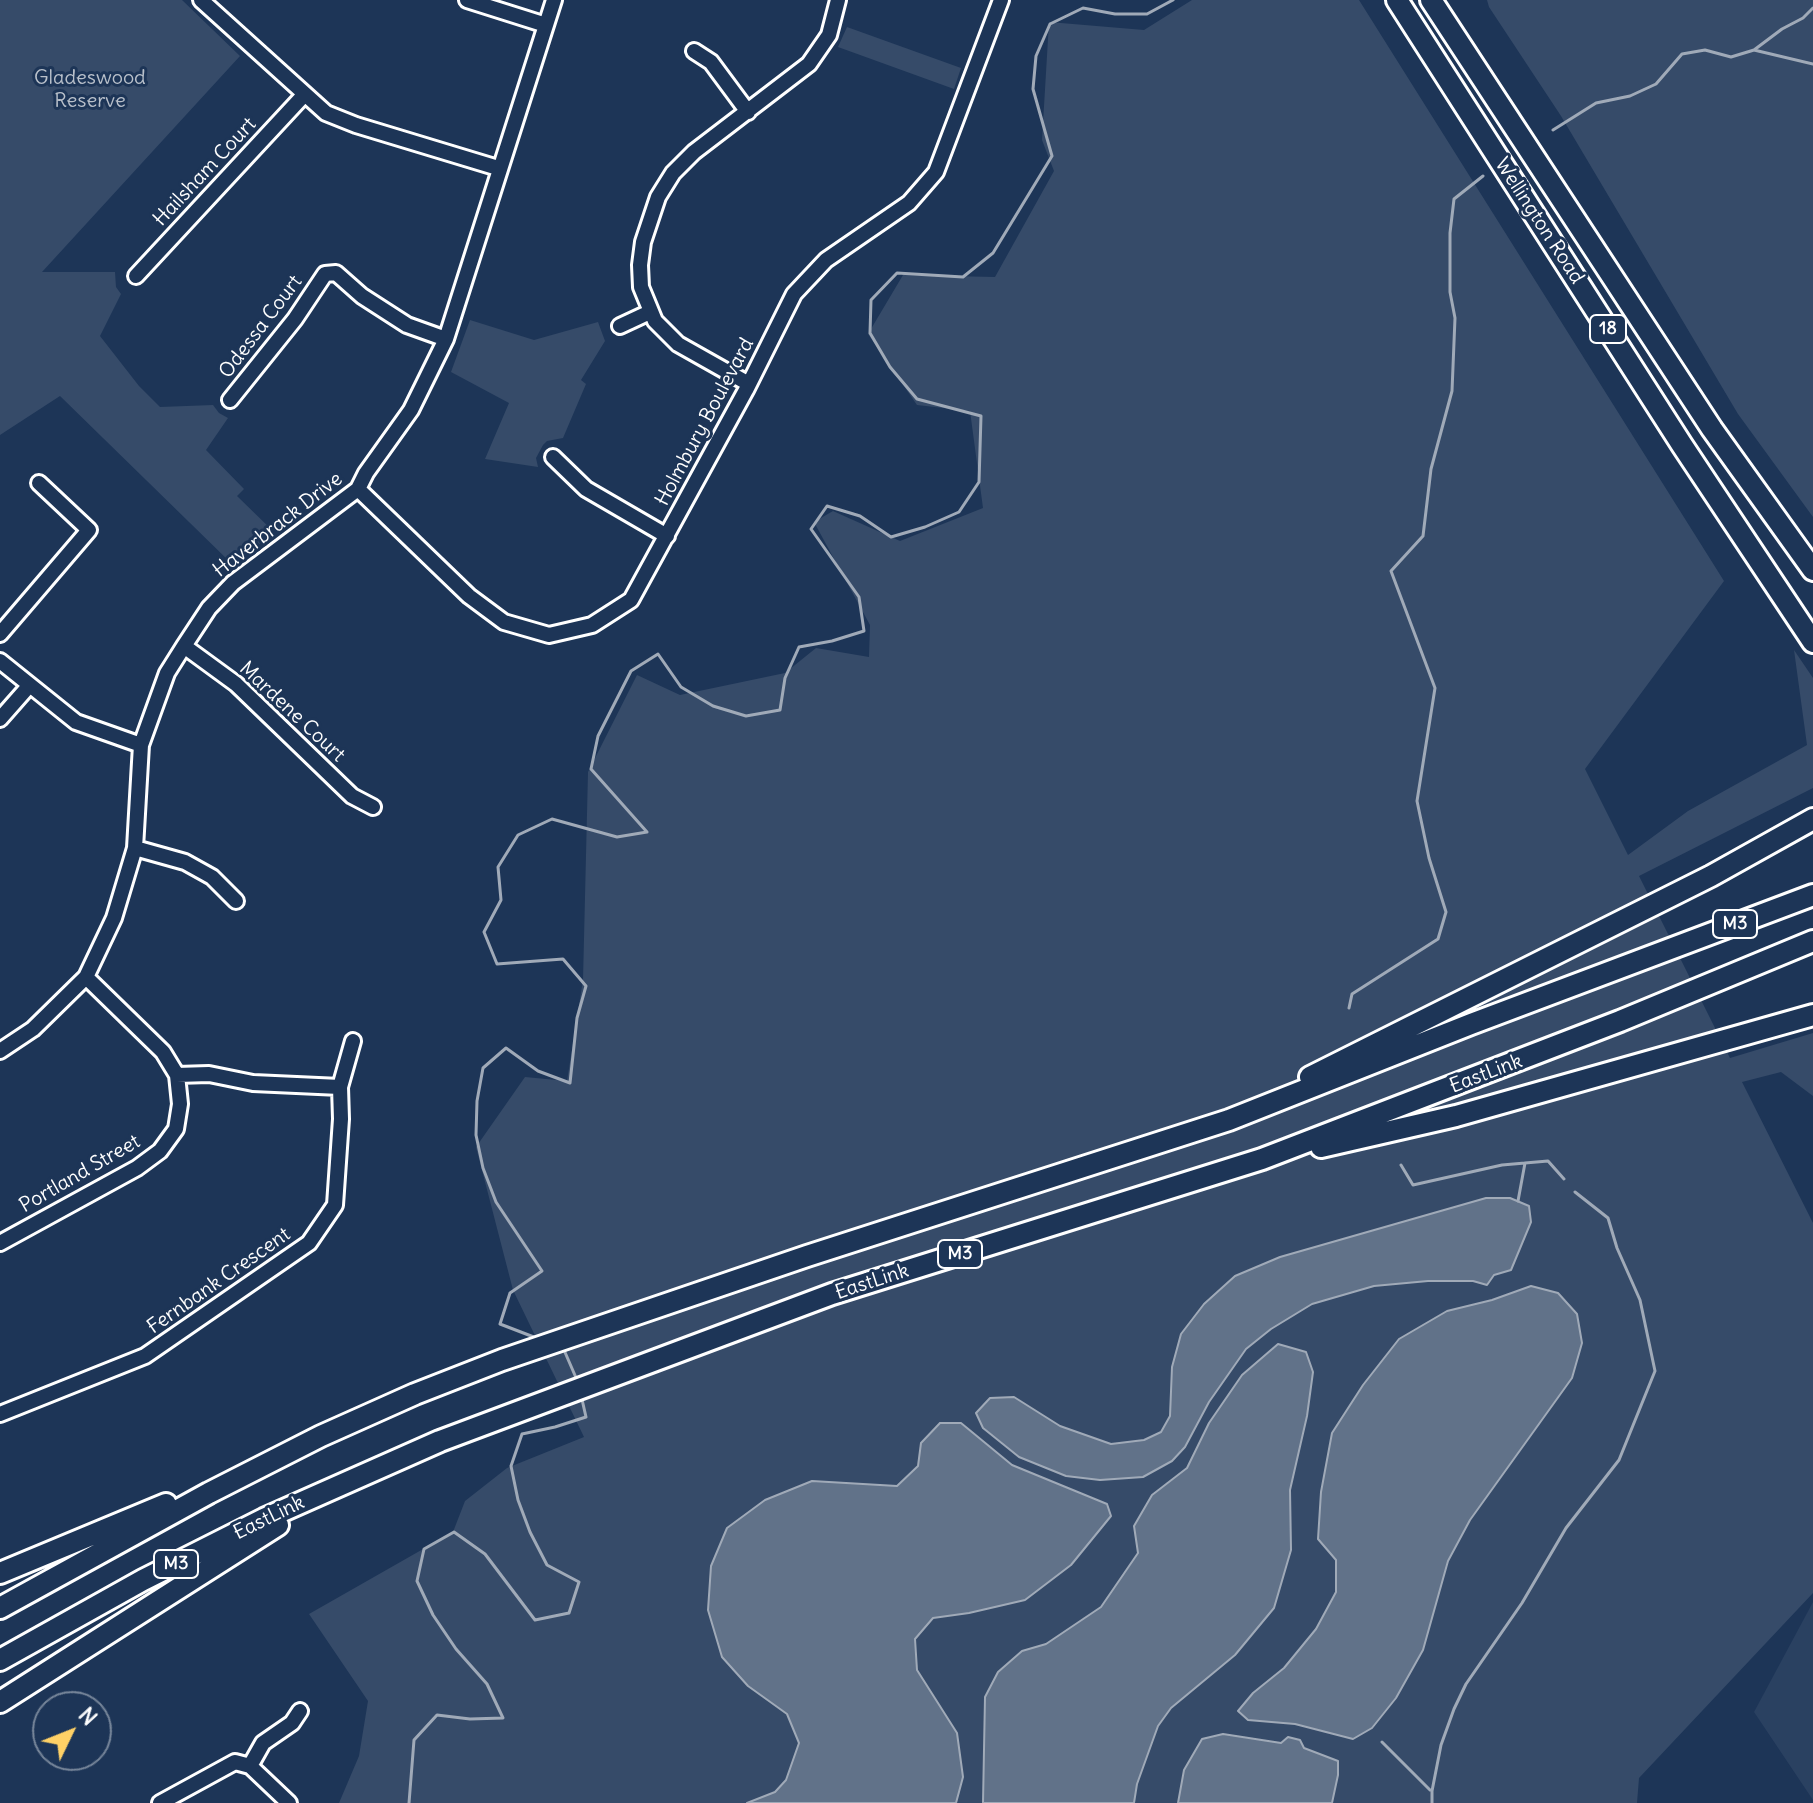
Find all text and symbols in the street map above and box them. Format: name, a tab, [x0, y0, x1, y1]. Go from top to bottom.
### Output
park label: Gladeswood Reserve	[34, 66, 146, 113]
street label: Hailsham Court	[149, 113, 261, 231]
street label: Wellington Road	[1489, 153, 1589, 289]
street label: Odessa Court	[214, 271, 308, 383]
road number: 18	[1590, 315, 1626, 343]
street label: Holmbury Boulevard	[651, 334, 759, 510]
street label: Haverbrack Drive	[209, 467, 347, 583]
street label: Mardene Court	[234, 657, 350, 767]
road number: M3	[1713, 910, 1757, 938]
street label: EastLink	[1446, 1049, 1526, 1099]
street label: Portland Street	[15, 1130, 145, 1218]
street label: Fernbank Crescent	[143, 1223, 295, 1339]
road number: M3	[938, 1240, 982, 1268]
street label: EastLink	[832, 1259, 912, 1305]
street label: EastLink	[230, 1491, 308, 1545]
road number: M3	[154, 1550, 198, 1578]
north arrow	[32, 1691, 112, 1771]
text: N	[73, 1701, 104, 1731]

